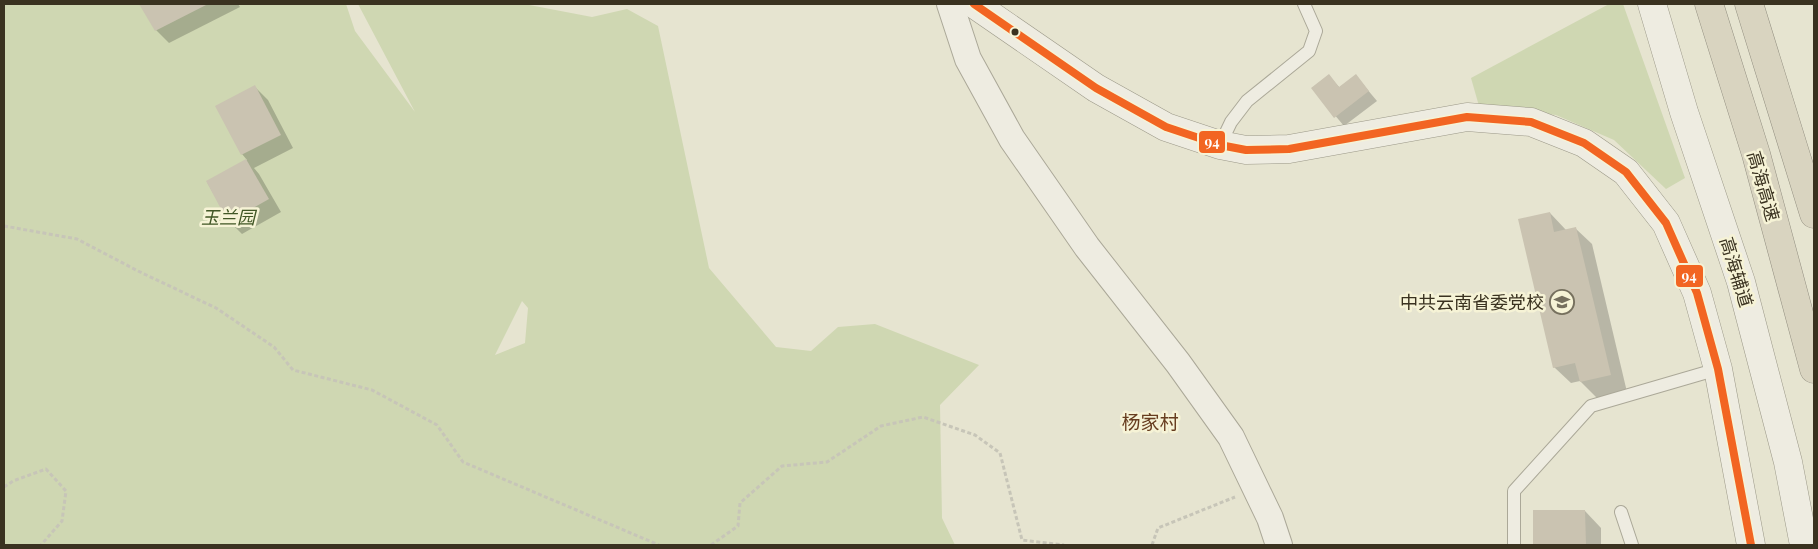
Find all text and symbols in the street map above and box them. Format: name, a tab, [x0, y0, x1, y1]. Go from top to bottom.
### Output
unlabelled marker	[1010, 27, 1020, 37]
line badge: 94	[1198, 130, 1226, 154]
text: 94	[1204, 132, 1220, 151]
street label: 高海高速	[1743, 148, 1785, 224]
park label: 玉兰园	[201, 205, 258, 229]
street label: 高海辅道	[1715, 234, 1759, 310]
line badge: 94	[1675, 264, 1704, 288]
text: 94	[1681, 266, 1697, 285]
school or university icon: 中共云南省委党校	[1549, 289, 1575, 315]
place label: 中共云南省委党校	[1400, 290, 1544, 314]
district label: 杨家村	[1121, 408, 1179, 434]

